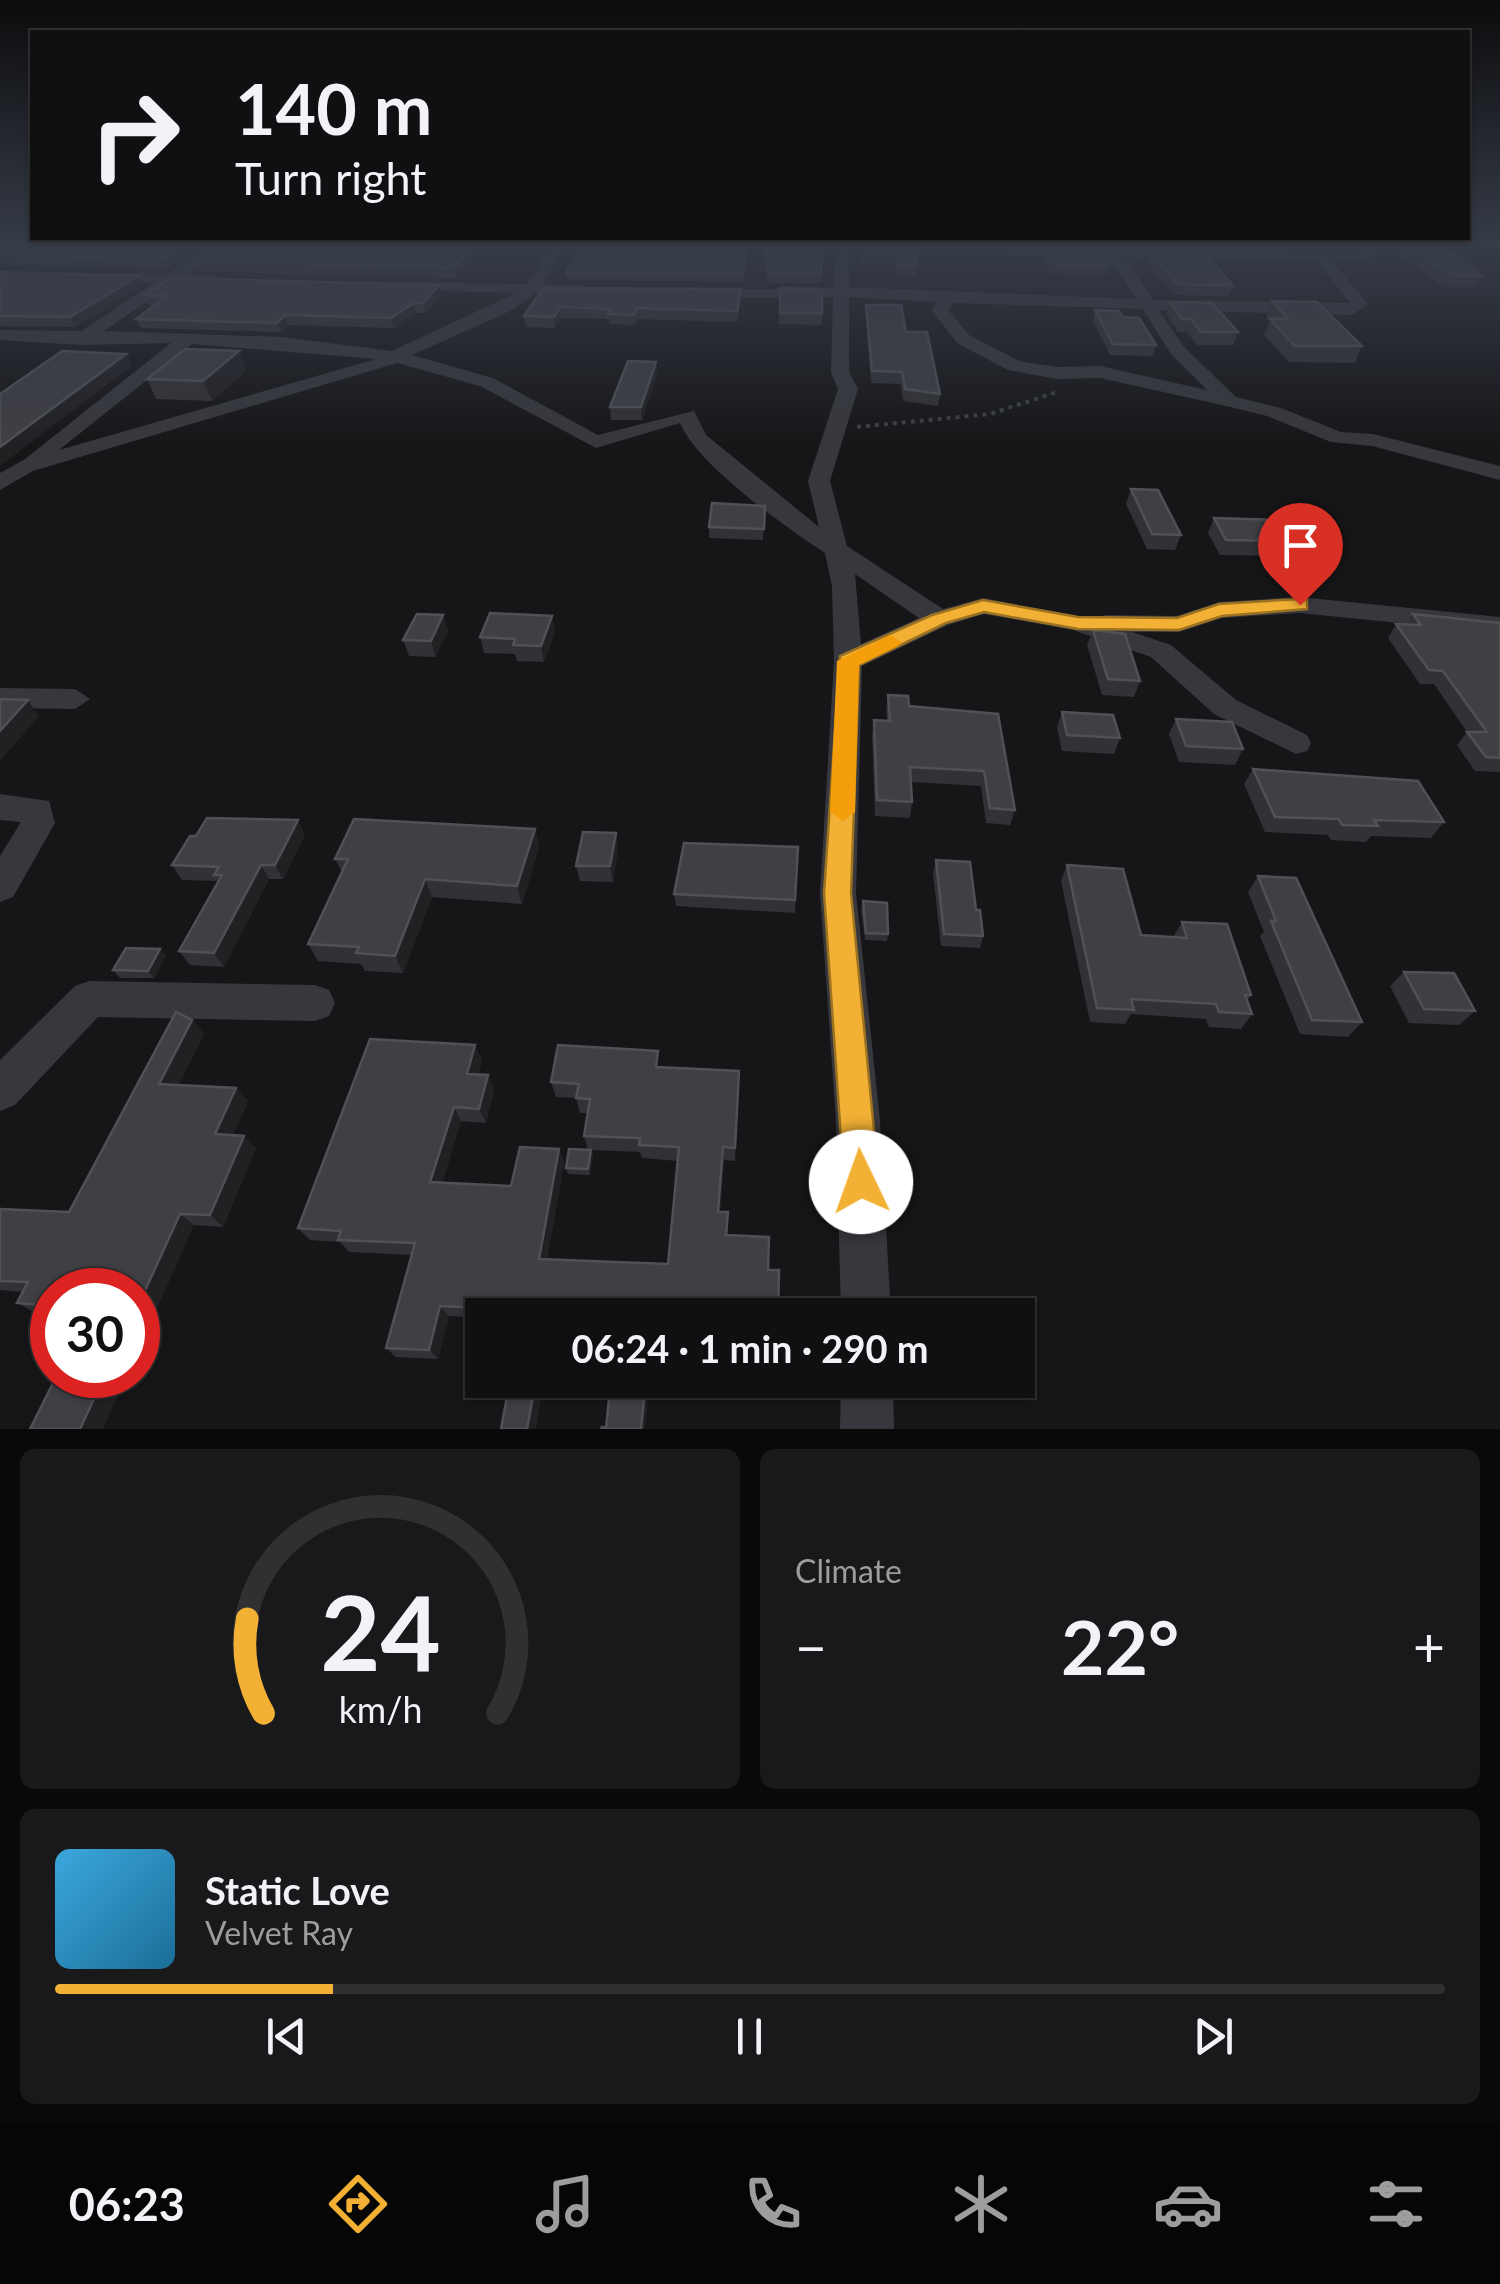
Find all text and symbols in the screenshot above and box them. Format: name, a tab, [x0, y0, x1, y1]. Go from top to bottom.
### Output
text: 140 m	[235, 66, 432, 150]
icon: right	[70, 70, 200, 200]
text: Turn right	[235, 151, 426, 205]
pin	[1258, 503, 1343, 606]
icon: arrive	[1273, 518, 1328, 573]
position arrow	[809, 1130, 913, 1234]
speed limit sign: 30	[30, 1268, 160, 1398]
text: 06:24 · 1 min · 290 m	[571, 1325, 929, 1371]
text: Climate	[795, 1551, 902, 1590]
text: 24	[320, 1568, 440, 1693]
text: 22°	[1061, 1601, 1179, 1691]
text: −	[795, 1613, 827, 1679]
text: +	[1413, 1613, 1445, 1679]
text: km/h	[338, 1688, 422, 1731]
text: Static Love	[205, 1867, 390, 1913]
text: Velvet Ray	[205, 1913, 353, 1952]
icon: previous	[259, 2009, 314, 2064]
icon: pause	[722, 2009, 777, 2064]
icon: next	[1186, 2009, 1241, 2064]
icon: directions	[323, 2169, 393, 2239]
icon: music	[530, 2169, 600, 2239]
icon: phone	[738, 2169, 808, 2239]
icon: climate	[946, 2169, 1016, 2239]
icon: car	[1153, 2169, 1223, 2239]
icon: filters	[1361, 2169, 1431, 2239]
text: 06:23	[69, 2177, 185, 2231]

